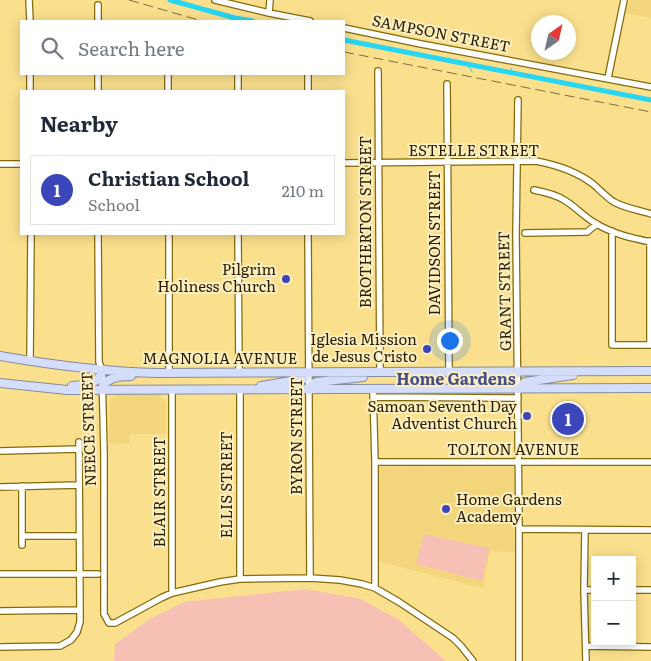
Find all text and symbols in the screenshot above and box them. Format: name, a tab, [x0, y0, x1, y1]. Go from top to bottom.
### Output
street label: SAMPSON STREET	[370, 8, 512, 57]
north arrow	[531, 15, 576, 60]
search box	[20, 20, 345, 75]
icon: search	[38, 34, 66, 62]
text: Search here	[78, 34, 185, 62]
text: Nearby	[40, 107, 118, 138]
street label: BROTHERTON STREET	[353, 136, 376, 308]
street label: ESTELLE STREET	[409, 138, 539, 161]
text: Christian School	[88, 164, 249, 192]
street label: DAVIDSON STREET	[422, 170, 445, 316]
text: 1	[54, 178, 60, 202]
text: 210 m	[281, 178, 324, 202]
text: School	[88, 192, 140, 216]
street label: GRANT STREET	[491, 231, 516, 351]
place label: Pilgrim Holiness Church	[157, 257, 276, 297]
marker: Pilgrim Holiness Church	[280, 273, 292, 285]
place label: Iglesia Mission de Jesus Cristo	[310, 327, 417, 367]
your location	[437, 328, 463, 354]
marker: Iglesia Mission de Jesus Cristo	[421, 343, 433, 355]
street label: MAGNOLIA AVENUE	[143, 346, 297, 369]
district label: Home Gardens	[396, 366, 516, 390]
street label: NEECE STREET	[74, 371, 101, 487]
street label: BYRON STREET	[284, 377, 307, 495]
place label: Samoan Seventh Day Adventist Church	[368, 394, 517, 434]
pin: 1	[552, 400, 584, 438]
marker: Samoan Seventh Day Adventist Church	[521, 410, 533, 422]
street label: ELLIS STREET	[214, 431, 237, 539]
street label: BLAIR STREET	[147, 437, 170, 547]
street label: TOLTON AVENUE	[447, 437, 579, 460]
place label: Home Gardens Academy	[456, 487, 562, 527]
marker: Home Gardens Academy	[440, 503, 452, 515]
map controls	[591, 556, 636, 646]
button: +	[591, 556, 636, 601]
button: −	[591, 601, 636, 646]

